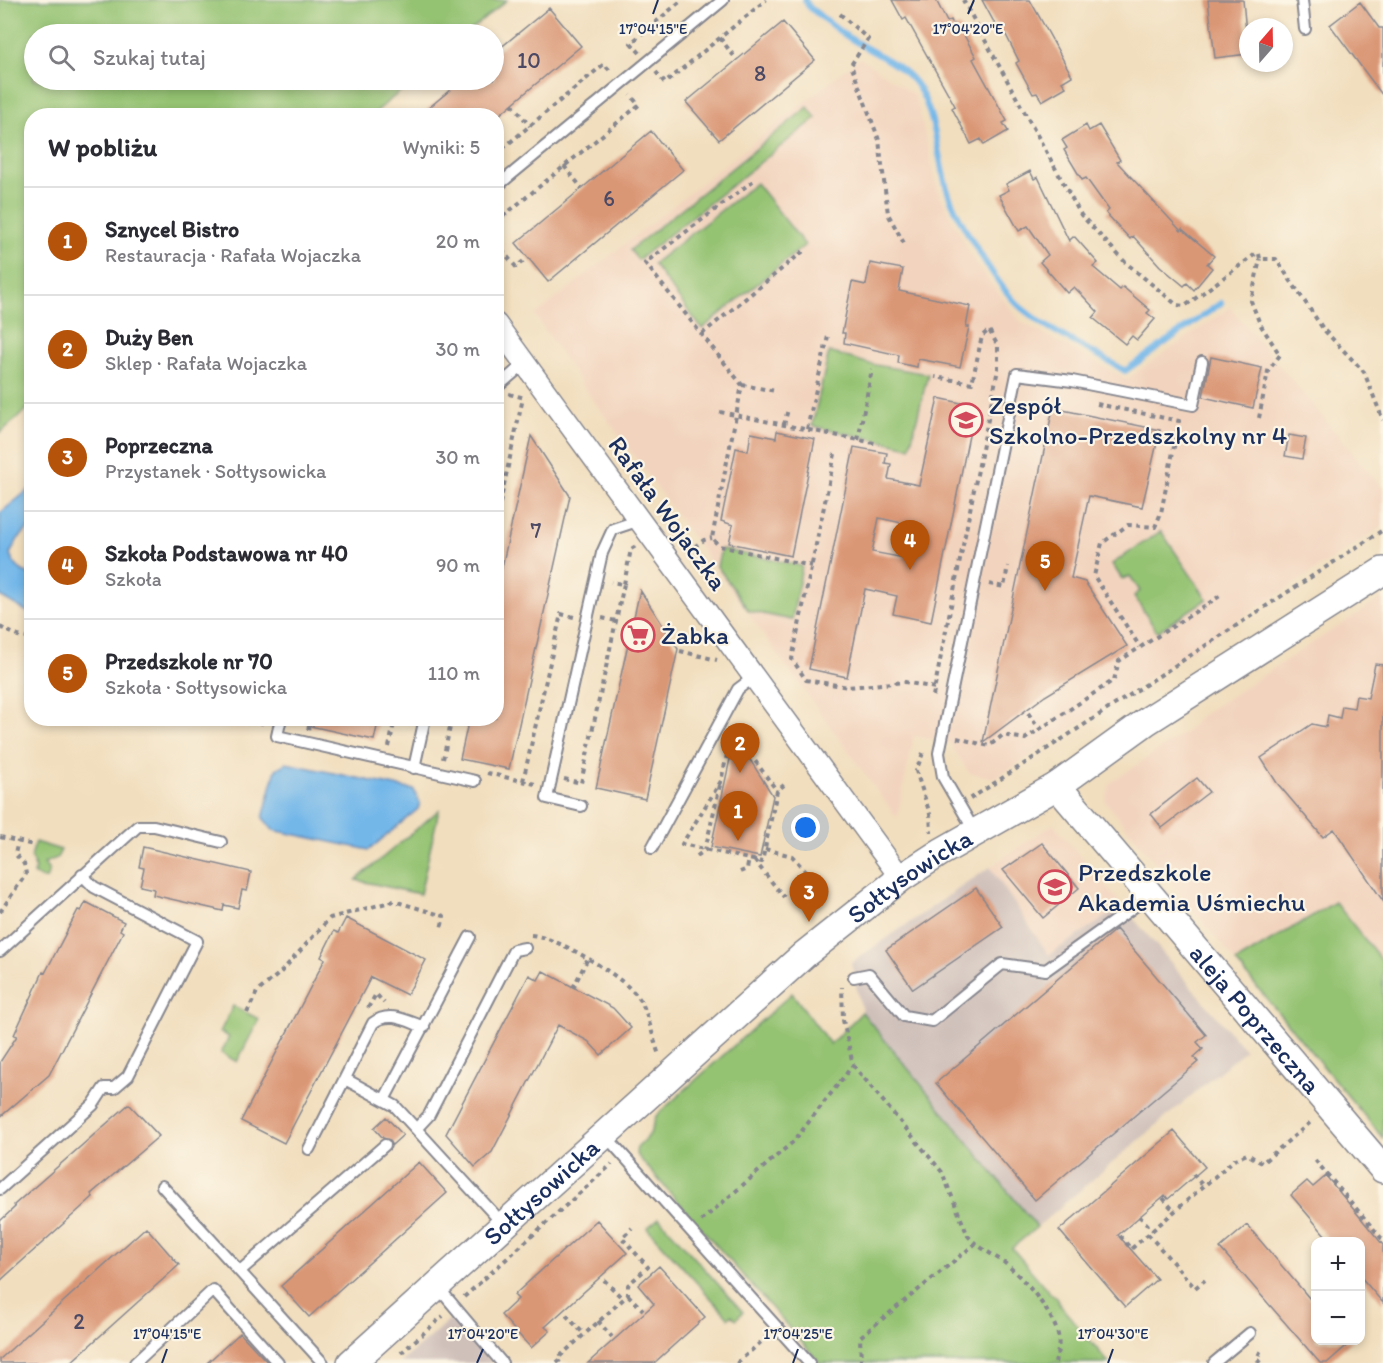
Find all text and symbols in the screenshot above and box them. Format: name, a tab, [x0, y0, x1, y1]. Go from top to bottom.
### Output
north arrow	[1239, 18, 1293, 72]
text: 17°04'15"E	[619, 20, 687, 38]
text: 17°04'20"E	[933, 20, 1003, 38]
search box	[24, 24, 504, 90]
icon: search	[45, 41, 78, 74]
text: Szukaj tutaj	[93, 44, 206, 71]
house number: 10	[517, 47, 541, 74]
house number: 8	[754, 60, 766, 87]
text: W pobliżu	[48, 131, 157, 163]
text: Wyniki: 5	[403, 135, 480, 159]
house number: 6	[603, 185, 615, 212]
text: Sznycel Bistro	[105, 216, 239, 243]
text: 1	[63, 229, 72, 253]
text: 20 m	[436, 229, 480, 253]
text: Restauracja · Rafała Wojaczka	[105, 243, 361, 267]
text: Duży Ben	[105, 324, 193, 351]
text: 2	[62, 337, 73, 361]
text: 30 m	[435, 337, 480, 361]
text: Sklep · Rafała Wojaczka	[105, 351, 307, 375]
place label: Zespół Szkolno-Przedszkolny nr 4	[989, 389, 1288, 451]
school or university icon: Zespół Szkolno-Przedszkolny nr 4	[948, 402, 984, 438]
street label: Rafała Wojaczka	[601, 430, 735, 597]
text: Poprzeczna	[105, 432, 213, 459]
text: 3	[62, 445, 73, 469]
text: 30 m	[435, 445, 480, 469]
text: Przystanek · Sołtysowicka	[105, 459, 327, 483]
house number: 7	[531, 517, 542, 544]
pin: 4	[890, 520, 930, 570]
text: Szkoła Podstawowa nr 40	[105, 540, 348, 567]
pin: 5	[1026, 542, 1064, 591]
text: 4	[61, 553, 74, 577]
text: 90 m	[436, 553, 480, 577]
text: Szkoła	[105, 567, 162, 591]
supermarket icon: Żabka	[620, 617, 656, 653]
place label: Żabka	[661, 619, 729, 651]
text: Przedszkole nr 70	[105, 648, 273, 675]
text: 5	[62, 661, 73, 685]
text: 110 m	[428, 661, 480, 685]
text: Szkoła · Sołtysowicka	[105, 675, 287, 699]
pin: 2	[720, 724, 760, 773]
pin: 1	[718, 792, 758, 841]
your location	[791, 813, 820, 842]
street label: Sołtysowicka	[841, 821, 978, 930]
place label: Przedszkole Akademia Uśmiechu	[1078, 856, 1306, 918]
school or university icon: Przedszkole Akademia Uśmiechu	[1037, 869, 1073, 905]
pin: 3	[790, 872, 828, 922]
street label: aleja Poprzeczna	[1183, 938, 1328, 1101]
street label: Sołtysowicka	[476, 1131, 606, 1252]
map controls	[1311, 1237, 1365, 1345]
button: +	[1311, 1237, 1365, 1291]
button: −	[1311, 1291, 1365, 1345]
house number: 2	[73, 1308, 85, 1335]
text: 17°04'15"E	[133, 1325, 201, 1343]
text: 17°04'20"E	[448, 1325, 518, 1343]
text: 17°04'25"E	[763, 1325, 833, 1343]
text: 17°04'30"E	[1077, 1325, 1149, 1343]

